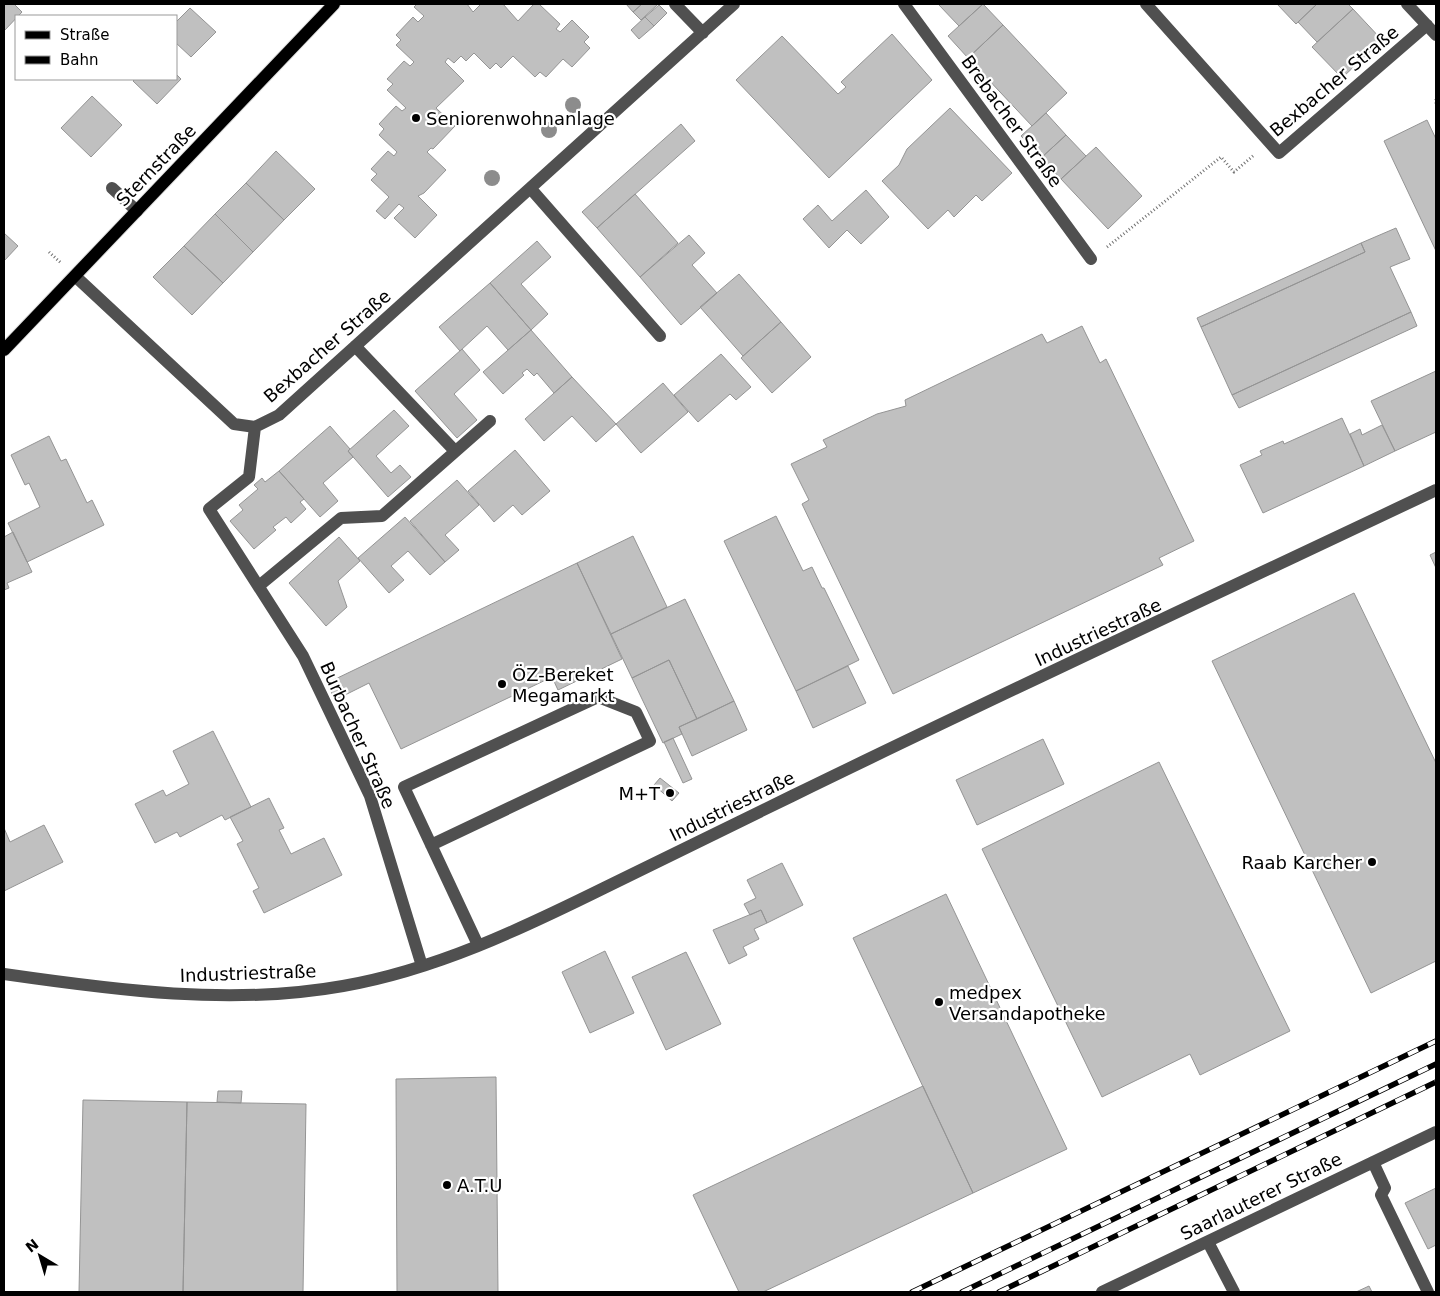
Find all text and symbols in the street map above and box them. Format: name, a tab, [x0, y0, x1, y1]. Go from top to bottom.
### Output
legend	[15, 15, 178, 80]
street label: Bexbacher Straße	[1266, 21, 1402, 141]
text: Straße	[60, 26, 109, 44]
text: Bahn	[60, 51, 99, 69]
street label: Brebacher Straße	[957, 51, 1067, 191]
place label: Seniorenwohnanlage	[426, 108, 615, 129]
marker: Seniorenwohnanlage	[410, 112, 422, 124]
street label: Sternstraße	[112, 120, 200, 210]
street label: Bexbacher Straße	[259, 285, 395, 407]
street label: Industriestraße	[1032, 594, 1164, 670]
street label: Burbacher Straße	[316, 658, 400, 812]
place label: ÖZ-Bereket Megamarkt	[512, 664, 615, 706]
marker: ÖZ-Bereket Megamarkt	[496, 678, 508, 690]
street label: Industriestraße	[666, 767, 798, 845]
place label: M+T	[618, 783, 661, 804]
marker: M+T	[664, 787, 676, 799]
place label: Raab Karcher	[1241, 852, 1363, 873]
marker: Raab Karcher	[1366, 856, 1378, 868]
street label: Industriestraße	[179, 960, 317, 986]
place label: medpex Versandapotheke	[949, 982, 1106, 1024]
marker: medpex Versandapotheke	[933, 996, 945, 1008]
street label: Saarlauterer Straße	[1177, 1148, 1345, 1244]
place label: A.T.U	[457, 1175, 502, 1196]
marker: A.T.U	[441, 1179, 453, 1191]
north arrow	[15, 1231, 65, 1281]
text: N	[22, 1236, 42, 1256]

